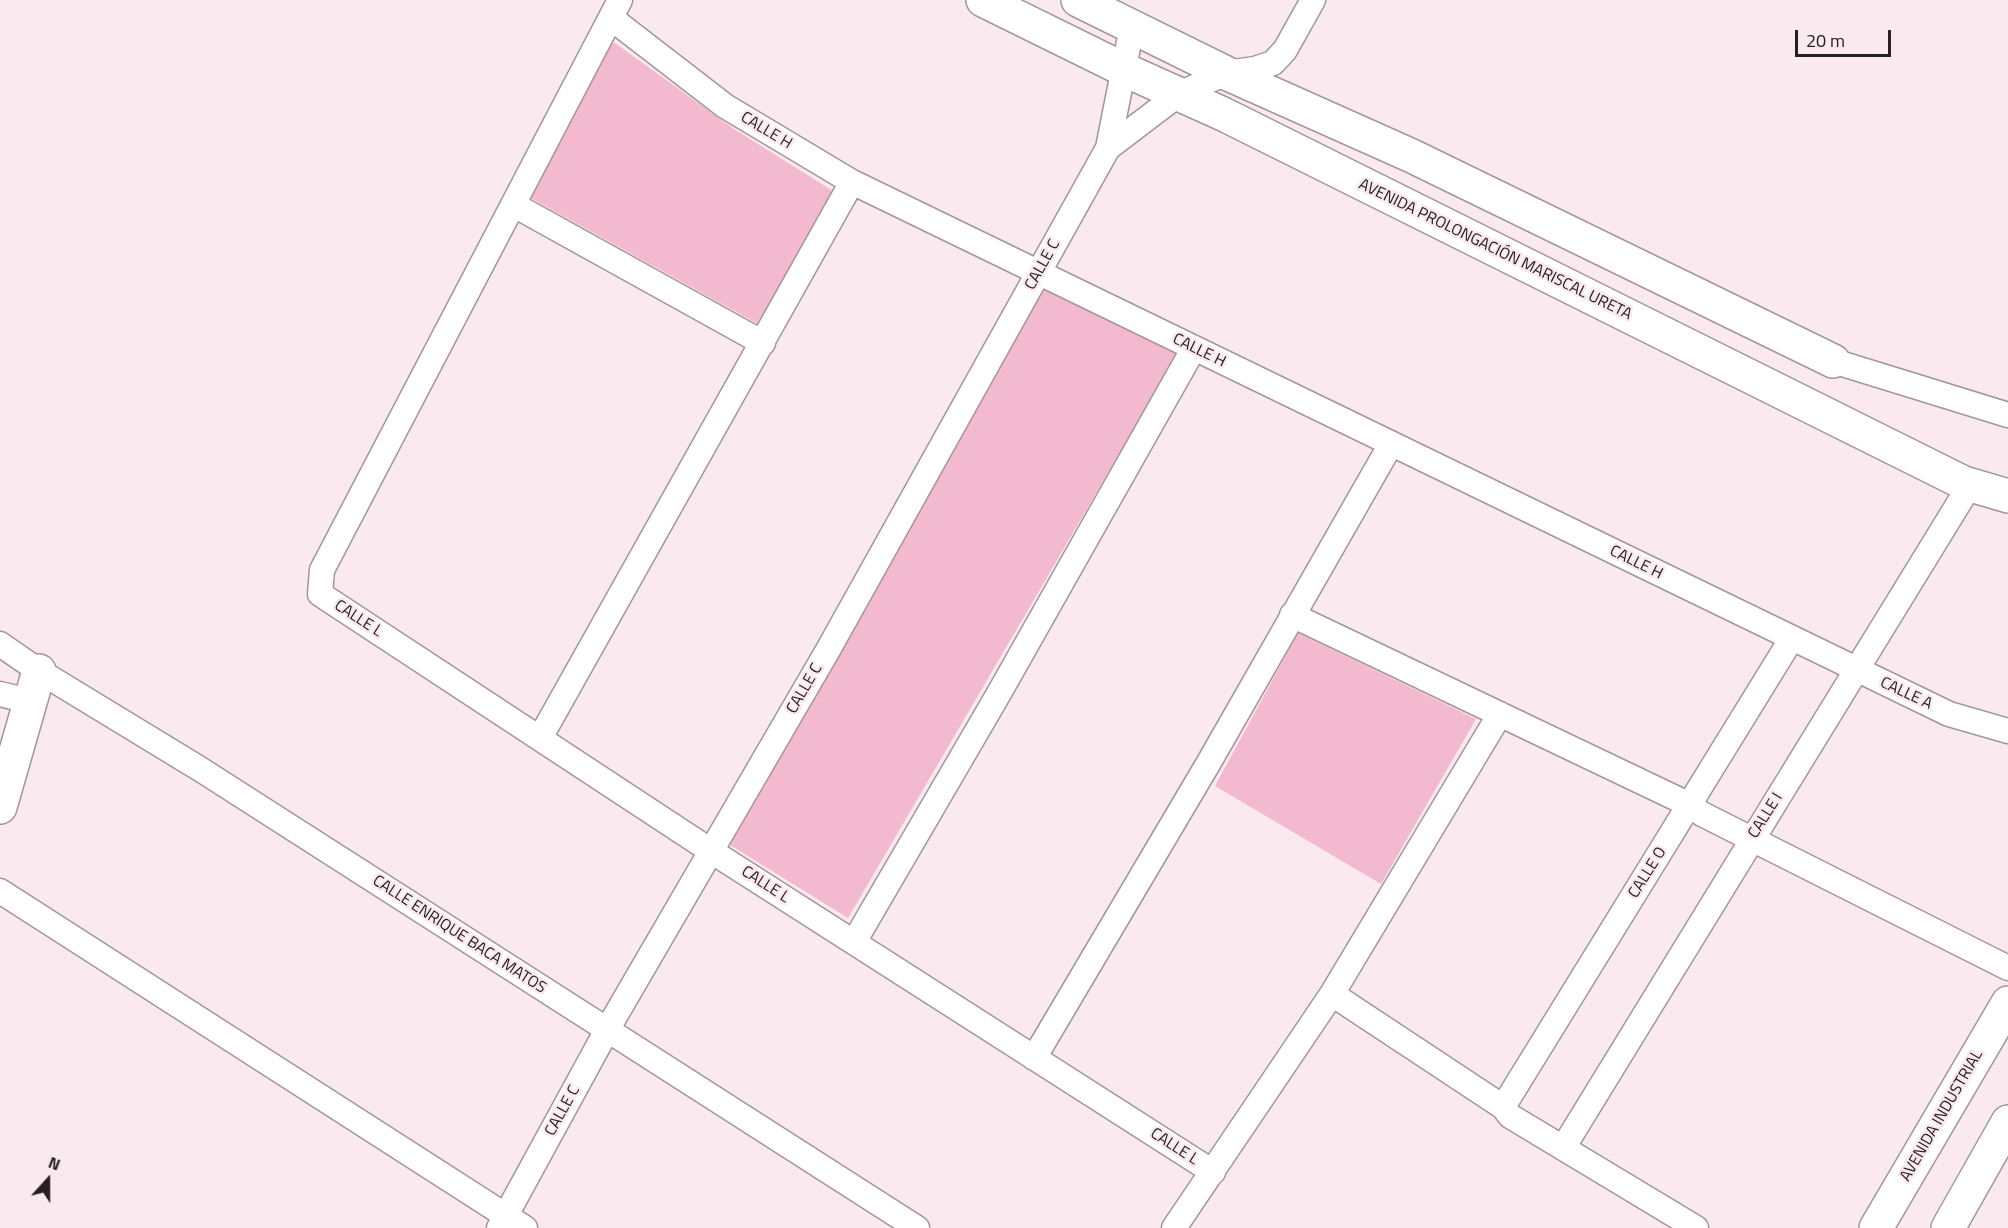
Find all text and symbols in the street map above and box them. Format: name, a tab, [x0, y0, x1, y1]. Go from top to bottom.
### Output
scale bar	[1798, 18, 1894, 56]
text: 20 m	[1806, 27, 1845, 54]
street label: CALLE H	[737, 108, 795, 154]
street label: AVENIDA PROLONGACIÓN MARISCAL URETA	[1355, 175, 1635, 325]
street label: CALLE C	[1021, 236, 1065, 294]
street label: CALLE H	[1169, 330, 1229, 372]
street label: CALLE H	[1606, 542, 1666, 584]
street label: CALLE L	[330, 596, 386, 642]
street label: CALLE C	[783, 661, 827, 717]
street label: CALLE A	[1877, 674, 1935, 714]
street label: CALLE I	[1745, 790, 1787, 842]
street label: CALLE O	[1625, 844, 1671, 902]
street label: CALLE L	[737, 862, 793, 908]
street label: CALLE ENRIQUE BACA MATOS	[369, 872, 549, 998]
street label: AVENIDA INDUSTRIAL	[1897, 1047, 1987, 1185]
street label: CALLE C	[541, 1082, 585, 1140]
street label: CALLE L	[1146, 1124, 1202, 1170]
north arrow	[18, 1150, 78, 1210]
text: N	[45, 1150, 64, 1176]

